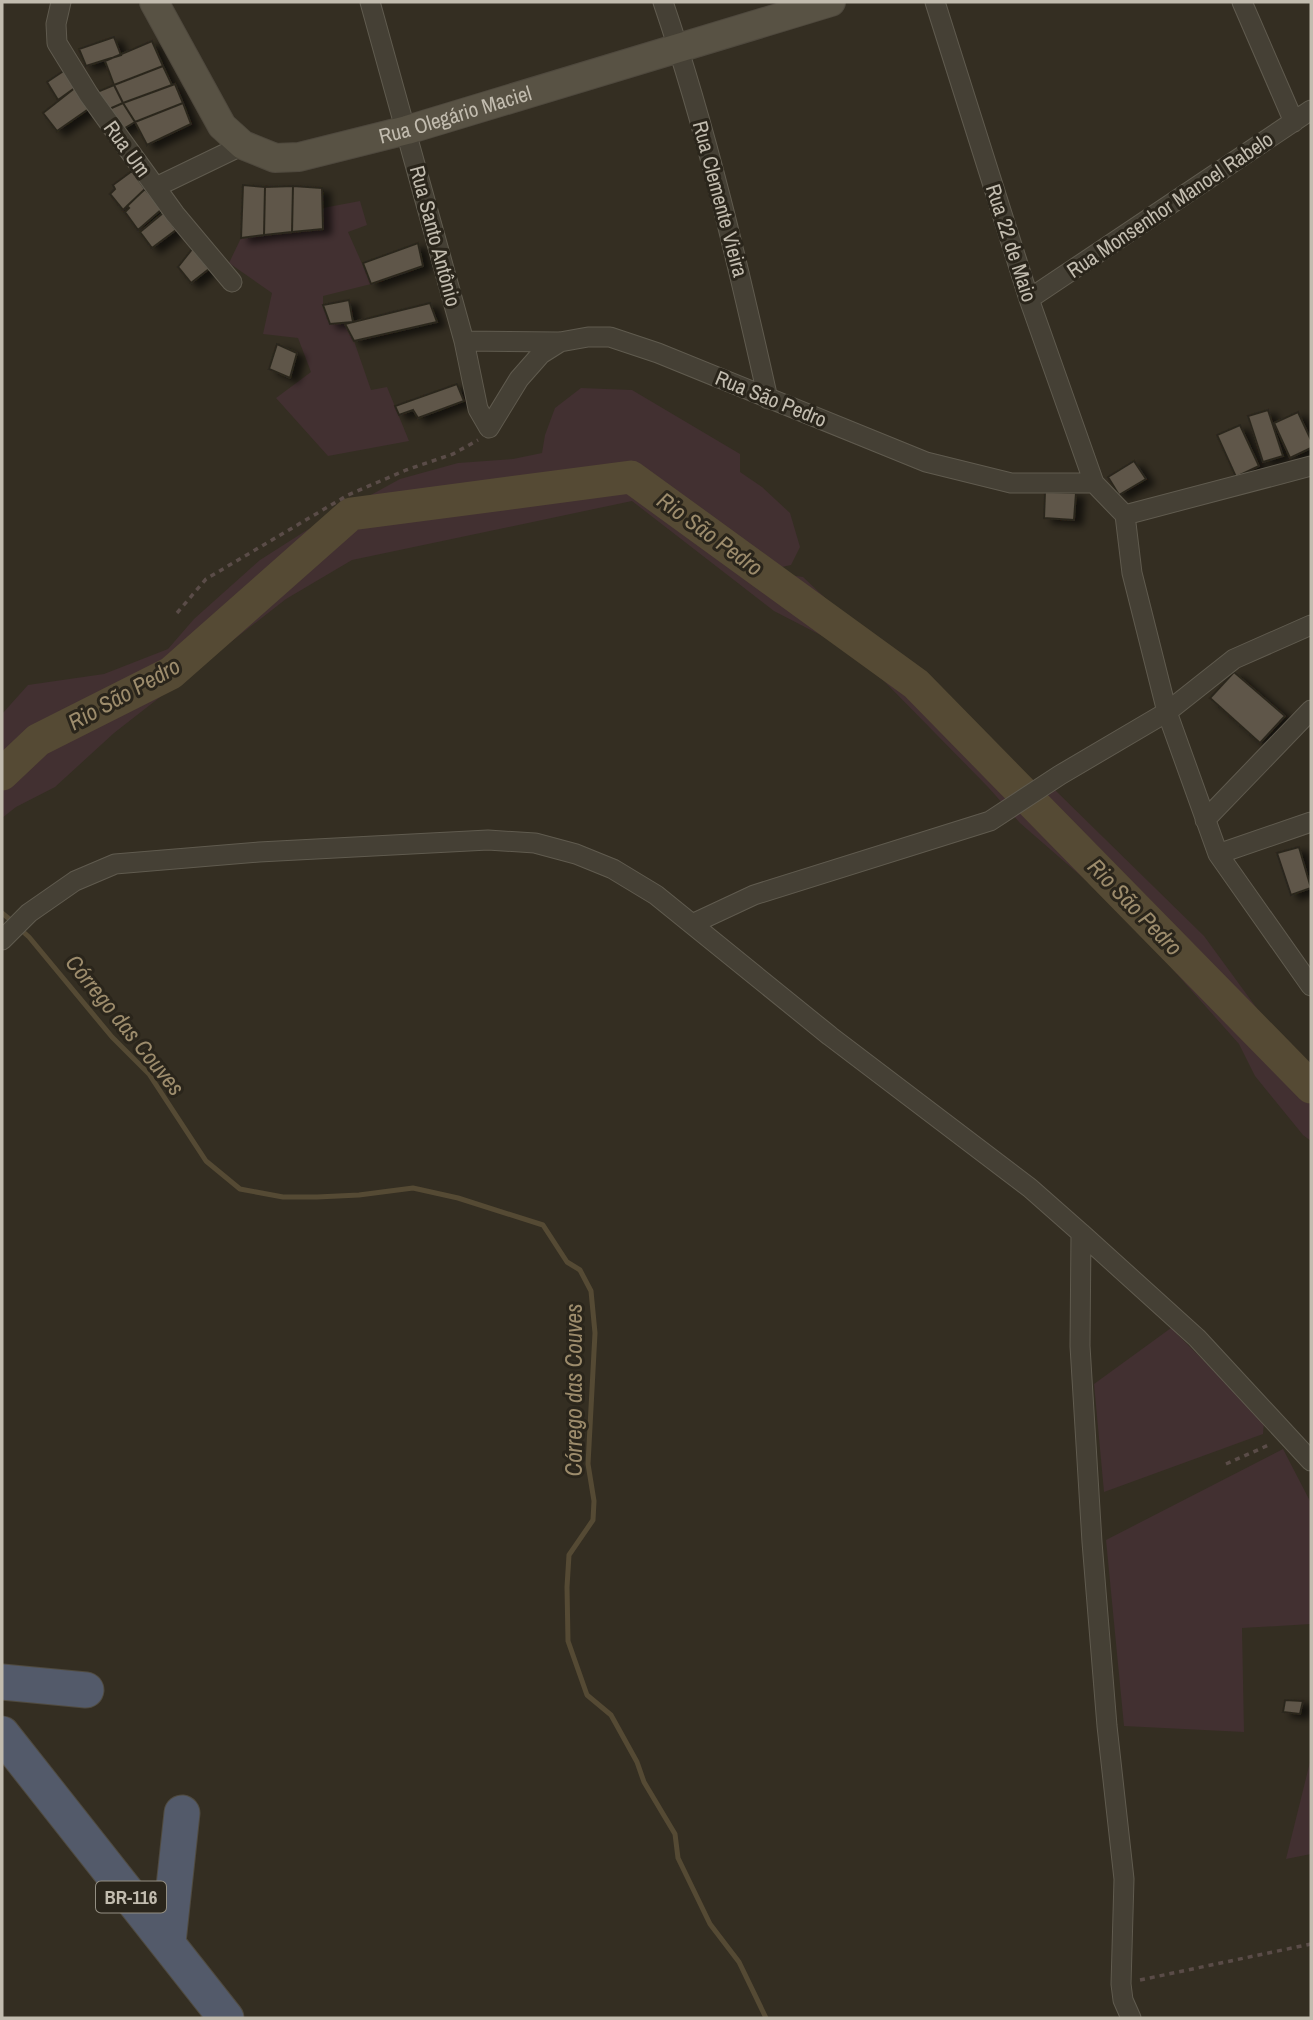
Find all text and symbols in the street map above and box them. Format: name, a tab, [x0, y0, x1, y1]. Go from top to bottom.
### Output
street label: Rua Olegário Maciel	[376, 78, 535, 151]
street label: Rua Um	[97, 115, 158, 183]
street label: Rua Clemente Vieira	[686, 118, 755, 281]
street label: Rua Monsenhor Manoel Rabelo	[1061, 125, 1279, 285]
street label: Rua Santo Antônio	[403, 162, 468, 309]
street label: Rua 22 de Maio	[979, 180, 1044, 306]
street label: Rua São Pedro	[711, 363, 831, 434]
water label: Rio São Pedro	[651, 485, 769, 582]
water label: Rio São Pedro	[62, 650, 185, 737]
water label: Rio São Pedro	[1081, 851, 1189, 962]
water label: Córrego das Couves	[59, 948, 192, 1102]
water label: Córrego das Couves	[558, 1304, 589, 1476]
road number: BR-116	[96, 1882, 166, 1912]

